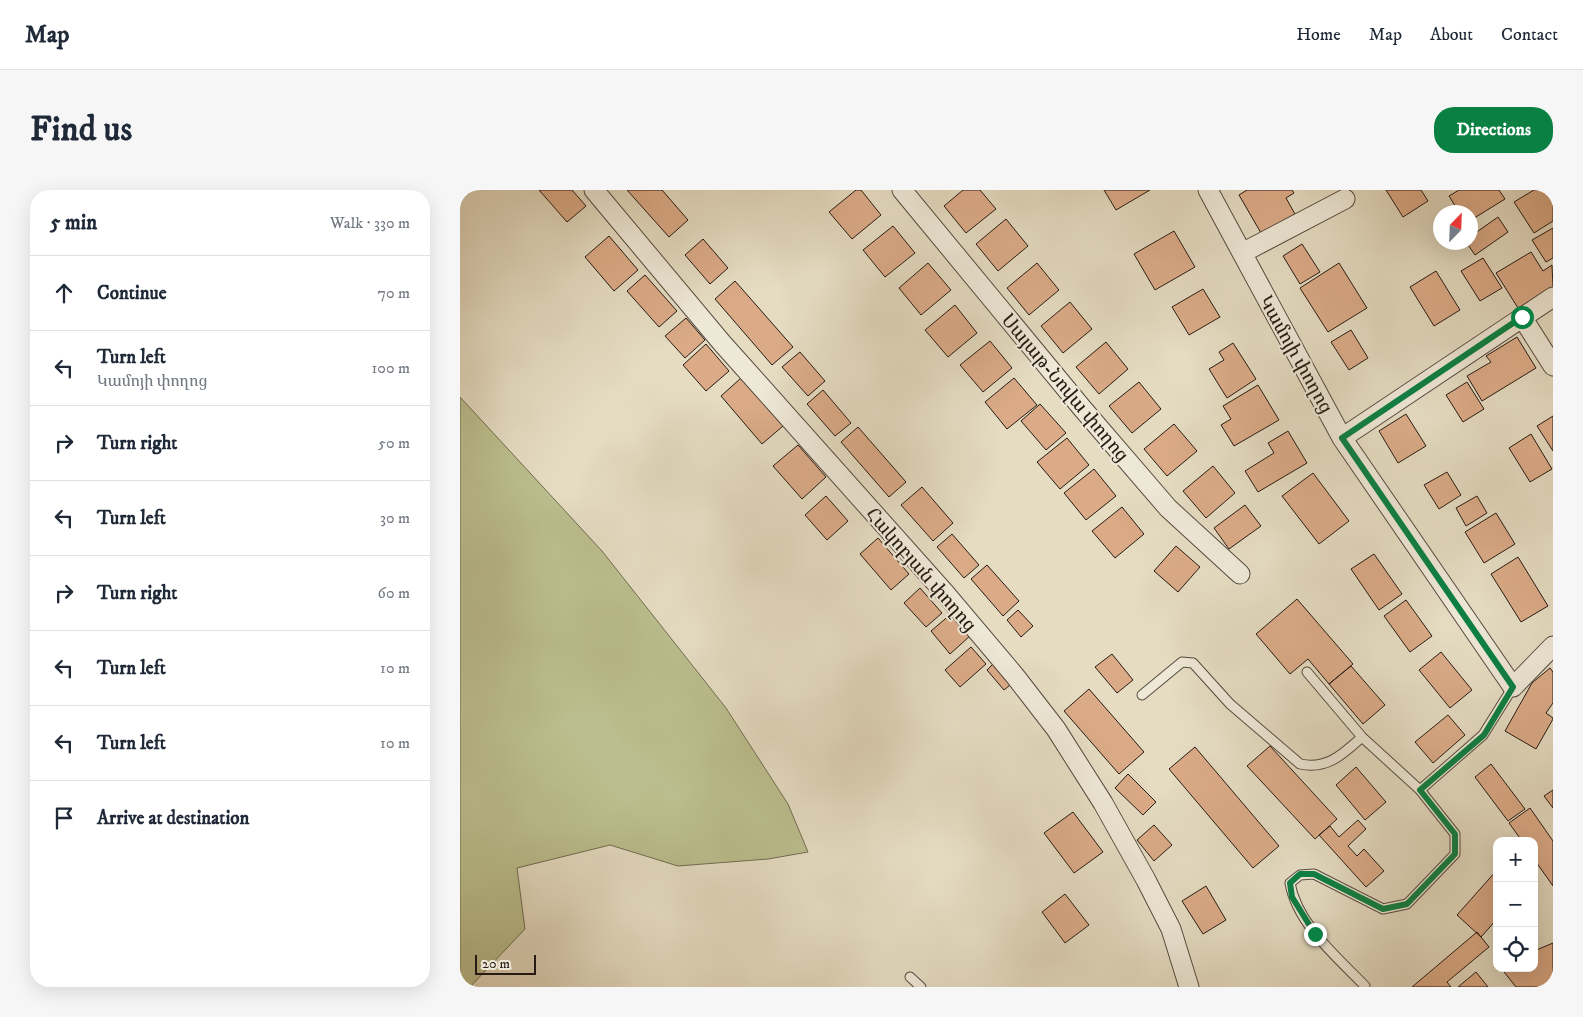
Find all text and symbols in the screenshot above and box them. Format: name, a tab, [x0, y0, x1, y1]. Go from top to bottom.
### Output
text: Map	[25, 20, 69, 50]
text: Home	[1296, 24, 1341, 46]
text: Map	[1369, 24, 1402, 46]
text: About	[1430, 24, 1473, 46]
text: Contact	[1501, 24, 1558, 46]
button: Directions	[1434, 107, 1553, 153]
text: Find us	[30, 108, 132, 152]
north arrow	[1433, 205, 1478, 250]
text: 5 min	[50, 210, 97, 236]
text: Walk · 330 m	[330, 213, 410, 233]
icon: ahead	[50, 279, 78, 307]
text: Continue	[97, 282, 167, 305]
text: 70 m	[378, 283, 410, 303]
street label: Կամոյի փողոց	[1254, 292, 1338, 418]
route start	[1511, 306, 1534, 329]
street label: Սայաթ-Նովա փողոց	[996, 309, 1134, 467]
text: Turn left	[97, 346, 166, 369]
icon: left	[50, 354, 78, 382]
text: 100 m	[372, 358, 410, 378]
text: Կամոյի փողոց	[97, 371, 207, 391]
icon: right	[50, 429, 78, 457]
text: Turn right	[97, 432, 177, 455]
text: 50 m	[378, 433, 410, 453]
street label: Հակոբյան փողոց	[861, 503, 981, 637]
icon: left	[50, 504, 78, 532]
text: Turn left	[97, 507, 166, 530]
text: 30 m	[380, 508, 410, 528]
icon: right	[50, 579, 78, 607]
text: Turn right	[97, 582, 177, 605]
text: 60 m	[378, 583, 410, 603]
icon: left	[50, 654, 78, 682]
text: Turn left	[97, 657, 166, 680]
text: 10 m	[380, 658, 410, 678]
icon: left	[50, 729, 78, 757]
text: Turn left	[97, 732, 166, 755]
text: 10 m	[380, 733, 410, 753]
icon: arrive	[50, 804, 78, 832]
text: Arrive at destination	[97, 807, 249, 830]
map controls	[1493, 837, 1538, 972]
button: +	[1493, 837, 1538, 882]
button: −	[1493, 882, 1538, 927]
route end	[1304, 923, 1327, 946]
button: locate	[1493, 927, 1538, 972]
scale bar	[475, 952, 536, 975]
text: 20 m	[482, 955, 510, 973]

